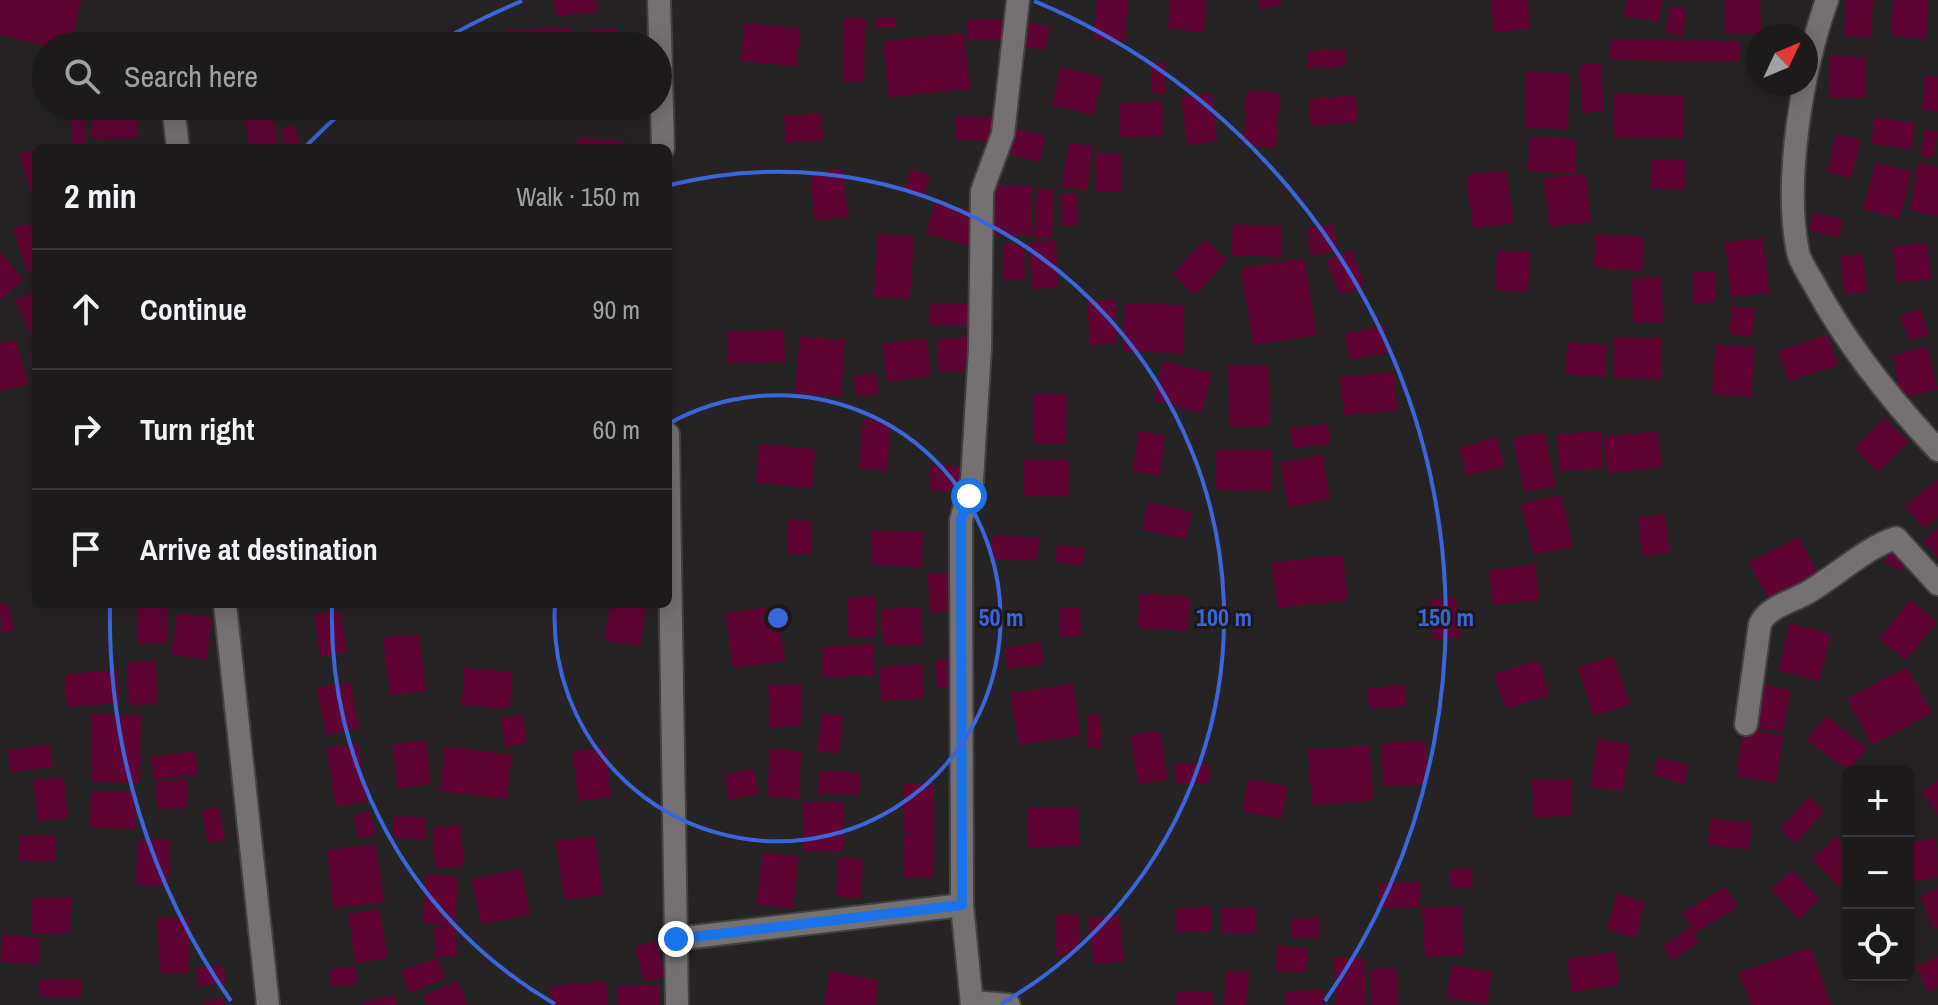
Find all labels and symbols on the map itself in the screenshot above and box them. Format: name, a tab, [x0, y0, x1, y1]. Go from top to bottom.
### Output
north arrow	[1746, 24, 1818, 96]
route start	[951, 478, 987, 514]
text: 50 m	[979, 601, 1023, 633]
text: 100 m	[1196, 601, 1252, 633]
text: 150 m	[1418, 601, 1474, 633]
centre of rings	[764, 604, 792, 632]
route end	[658, 921, 694, 957]

